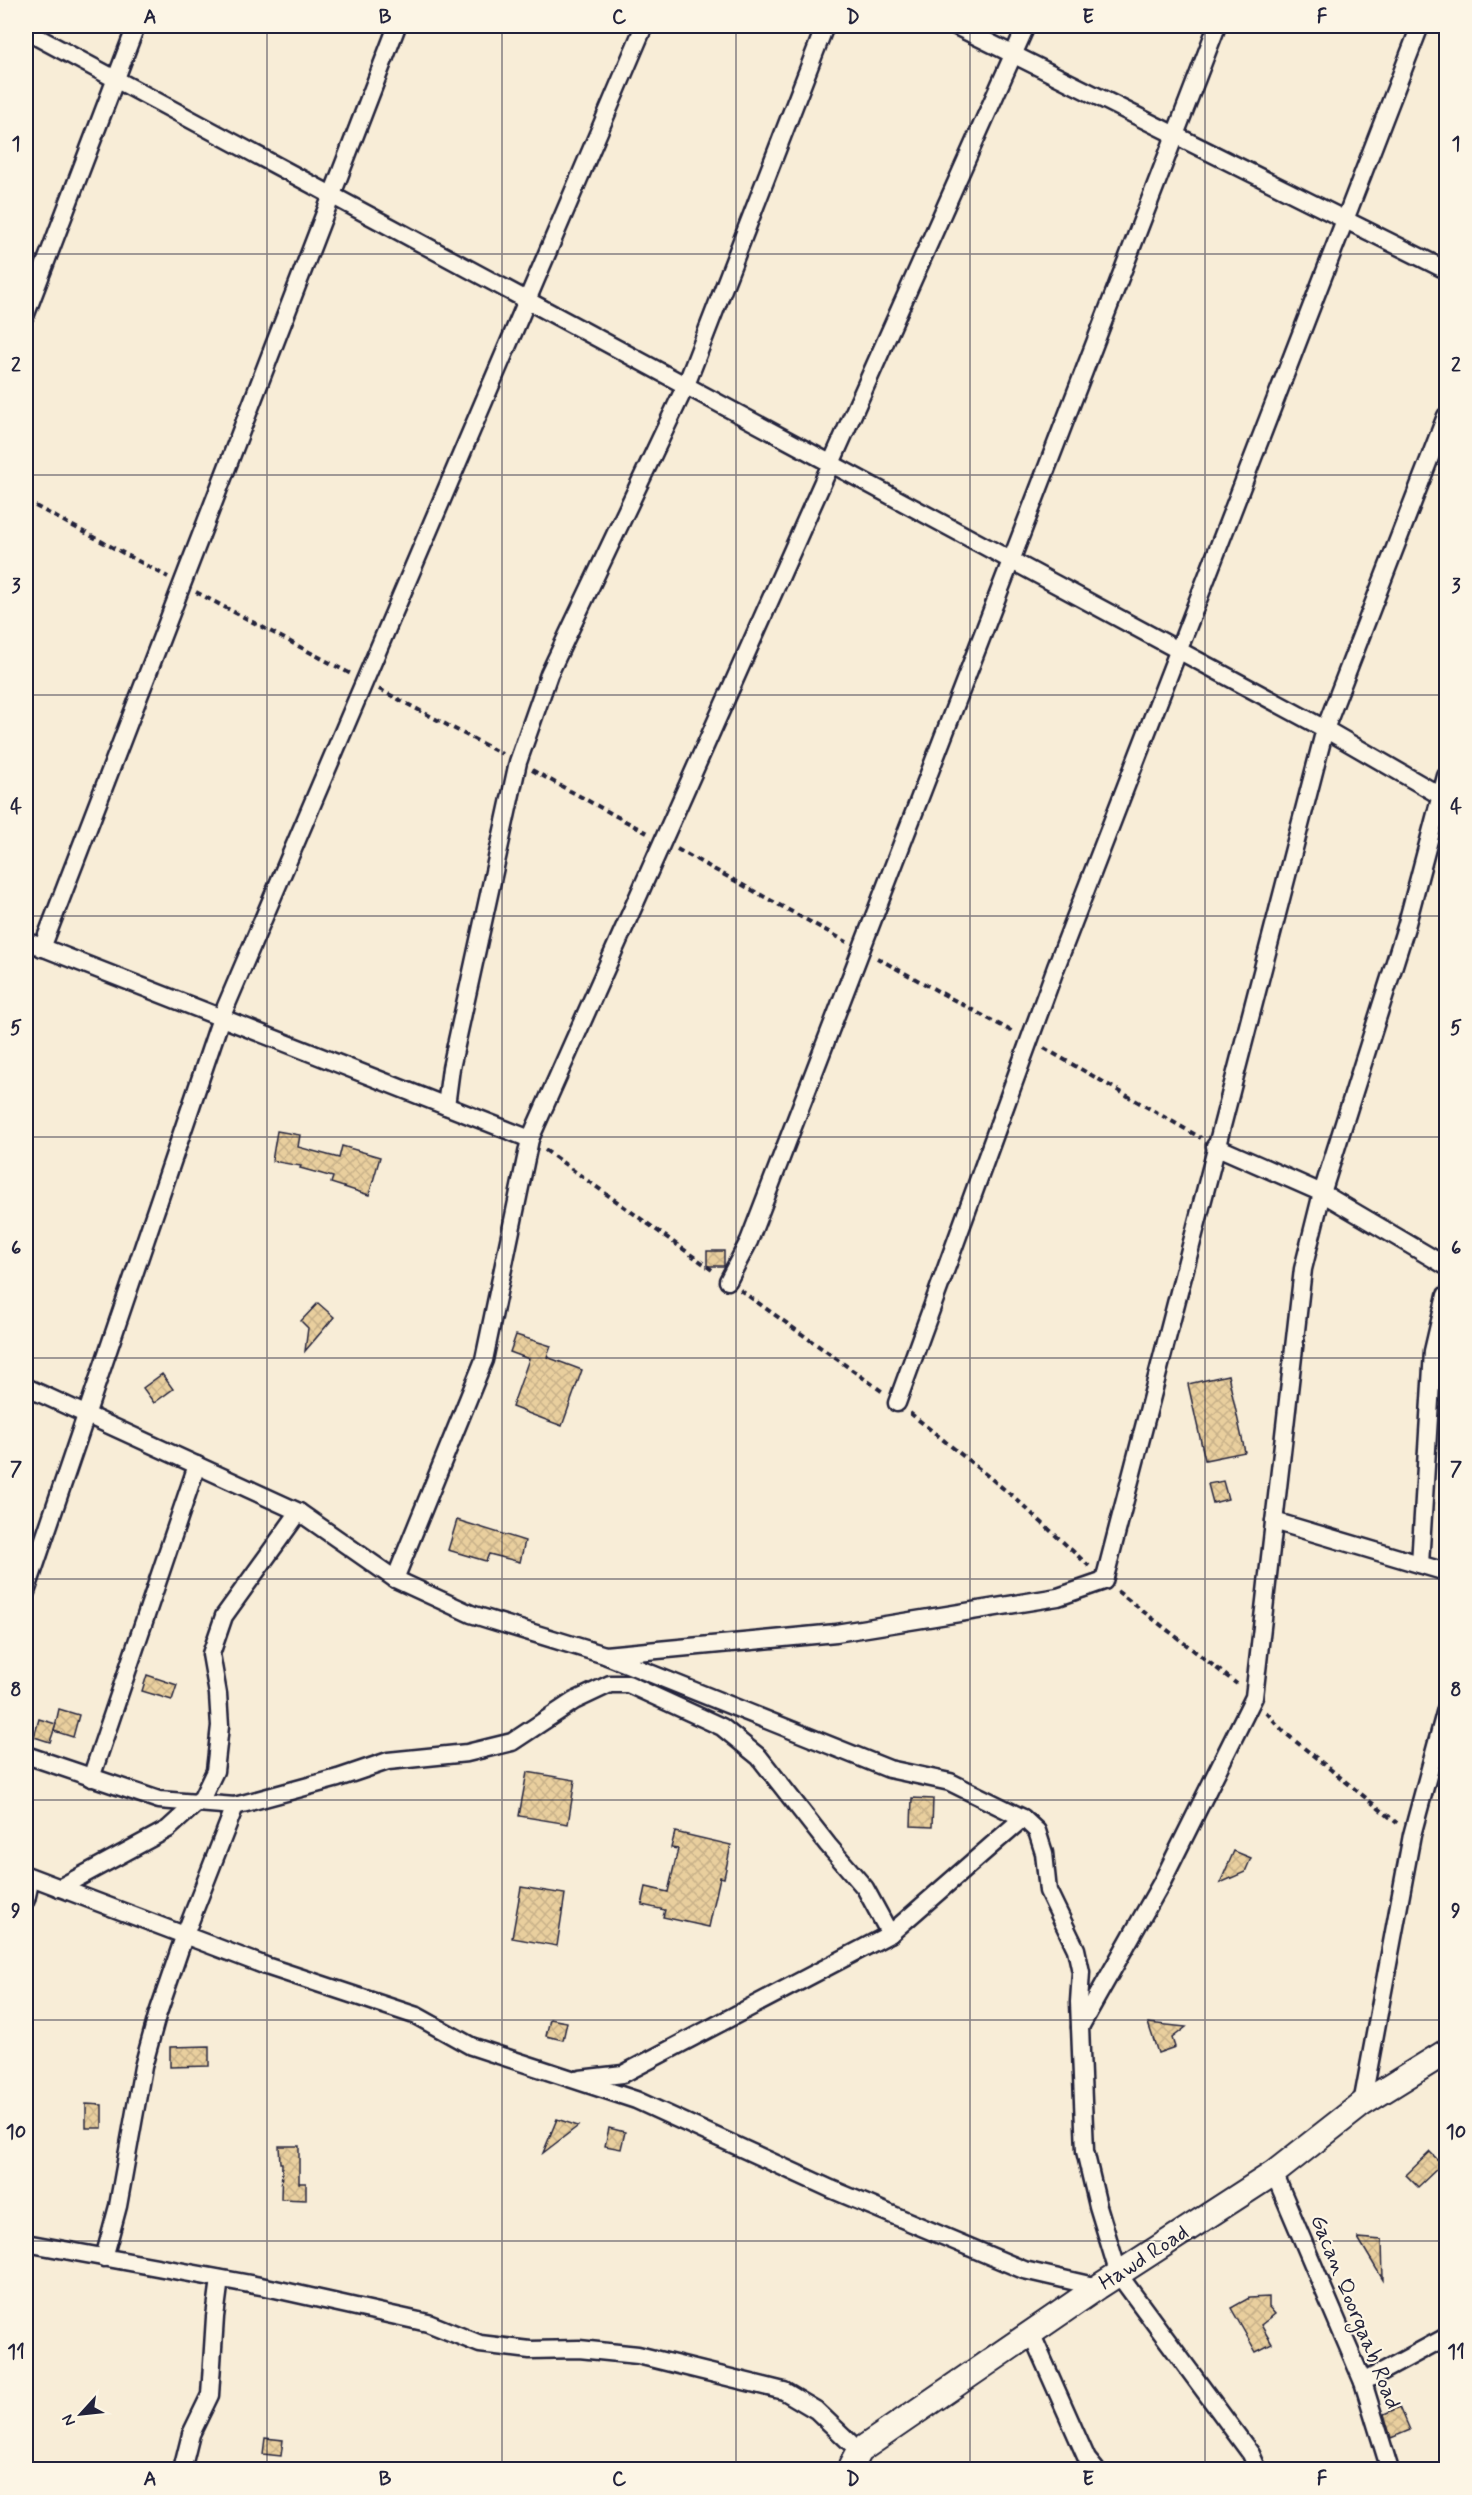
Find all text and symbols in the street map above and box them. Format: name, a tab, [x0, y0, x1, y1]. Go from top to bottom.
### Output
text: A	[143, 4, 157, 31]
text: B	[379, 4, 392, 31]
text: C	[612, 4, 627, 31]
text: D	[846, 4, 860, 31]
text: E	[1082, 4, 1094, 31]
text: F	[1317, 4, 1328, 31]
text: 1	[12, 131, 20, 158]
text: 1	[1452, 131, 1460, 158]
text: 2	[11, 352, 21, 379]
text: 2	[1451, 352, 1461, 379]
text: 3	[11, 573, 21, 600]
text: 3	[1451, 573, 1461, 600]
text: 4	[10, 794, 22, 821]
text: 4	[1450, 794, 1462, 821]
text: 5	[10, 1015, 22, 1042]
text: 5	[1450, 1015, 1462, 1042]
text: 6	[11, 1235, 21, 1262]
text: 6	[1451, 1235, 1461, 1262]
text: 7	[10, 1456, 22, 1483]
text: 7	[1450, 1456, 1462, 1483]
text: 8	[10, 1677, 22, 1704]
text: 8	[1450, 1677, 1462, 1704]
text: 9	[11, 1898, 21, 1925]
text: 9	[1451, 1898, 1461, 1925]
text: 10	[6, 2119, 26, 2146]
text: 10	[1446, 2119, 1466, 2146]
street label: Gacan Qoorgaab Road	[1300, 2211, 1407, 2414]
street label: Hawd Road	[1094, 2219, 1194, 2297]
text: 11	[7, 2339, 25, 2366]
text: 11	[1447, 2339, 1465, 2366]
north arrow	[51, 2384, 111, 2444]
text: N	[57, 2411, 81, 2430]
text: A	[143, 2466, 157, 2493]
text: B	[379, 2466, 392, 2493]
text: C	[612, 2466, 627, 2493]
text: D	[846, 2466, 860, 2493]
text: E	[1082, 2466, 1094, 2493]
text: F	[1317, 2466, 1328, 2493]

